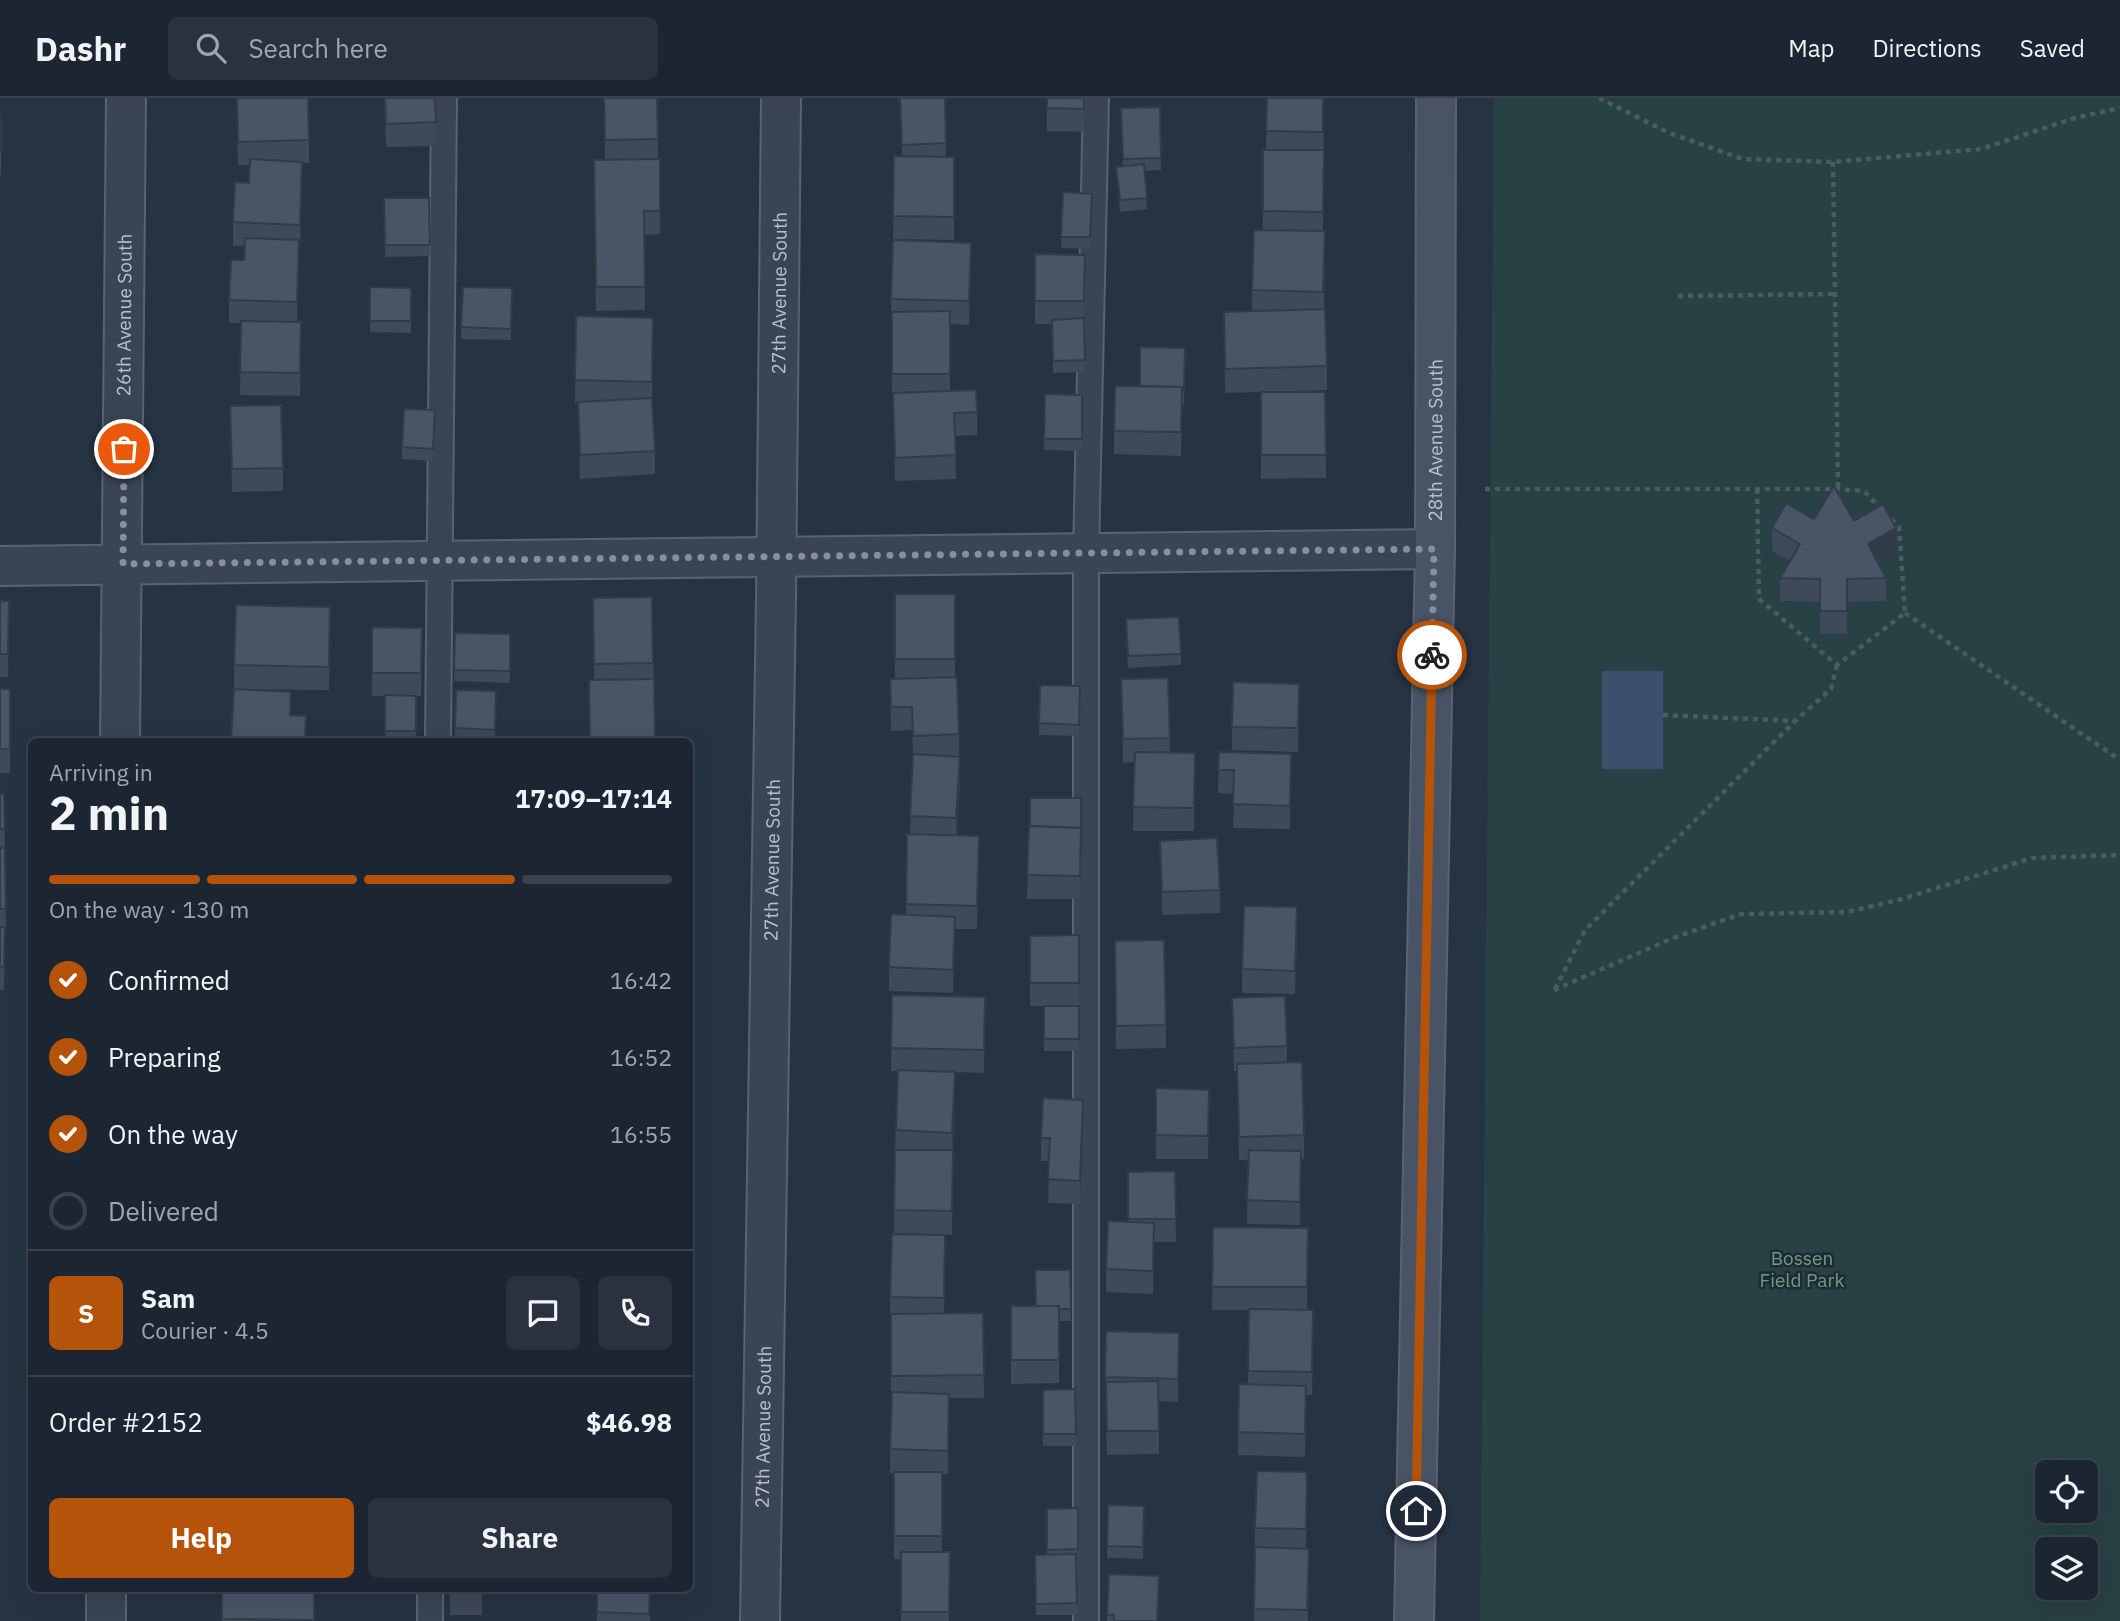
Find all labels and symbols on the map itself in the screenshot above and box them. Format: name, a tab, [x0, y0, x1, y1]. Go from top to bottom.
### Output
street label: 27th Avenue South	[766, 212, 792, 375]
street label: 26th Avenue South	[111, 234, 137, 396]
street label: 28th Avenue South	[1423, 359, 1447, 522]
pin	[94, 419, 154, 479]
courier	[1397, 620, 1467, 690]
street label: 27th Avenue South	[759, 779, 785, 942]
park label: Bossen Field Park	[1760, 1246, 1844, 1292]
street label: 27th Avenue South	[750, 1346, 776, 1509]
pin	[1386, 1481, 1446, 1541]

